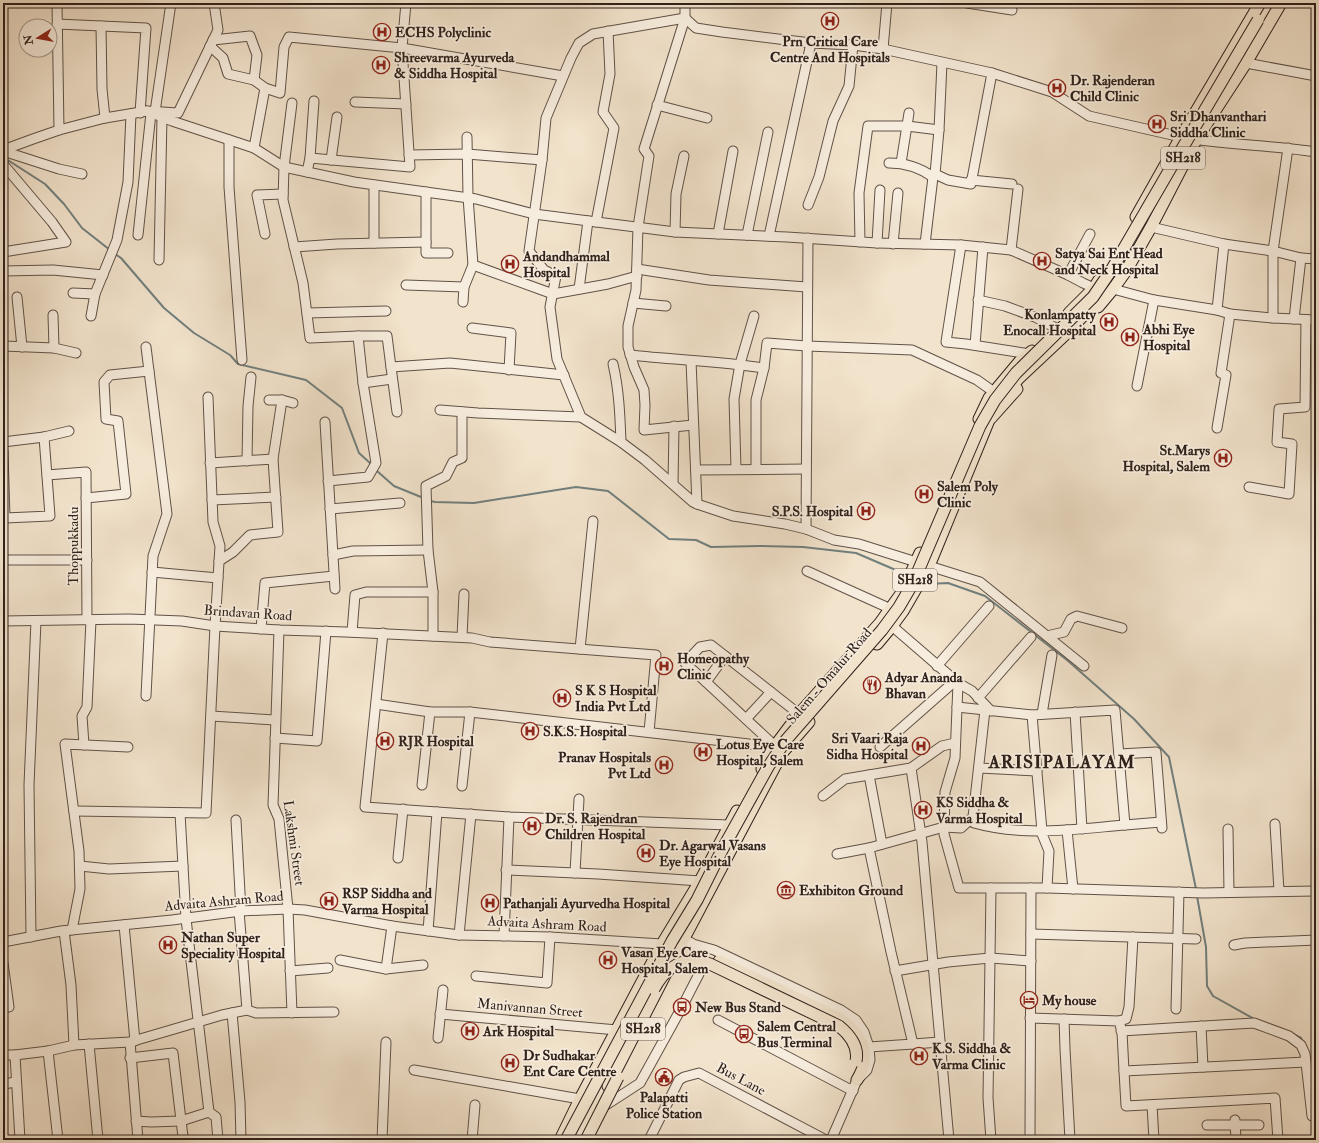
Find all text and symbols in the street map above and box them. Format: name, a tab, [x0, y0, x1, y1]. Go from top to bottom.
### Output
hospital icon: Prn Critical Care Centre And Hospitals	[820, 11, 840, 31]
north arrow	[18, 18, 58, 58]
hospital icon: ECHS Polyclinic	[372, 22, 392, 42]
place label: ECHS Polyclinic	[395, 24, 491, 42]
text: N	[21, 33, 36, 47]
place label: Prn Critical Care Centre And Hospitals	[770, 33, 890, 67]
place label: Shreevarma Ayurveda & Siddha Hospital	[394, 49, 516, 83]
hospital icon: Shreevarma Ayurveda & Siddha Hospital	[371, 55, 391, 75]
place label: Dr. Rajenderan Child Clinic	[1070, 72, 1156, 105]
hospital icon: Dr. Rajenderan Child Clinic	[1047, 78, 1067, 98]
place label: Sri Dhanvanthari Siddha Clinic	[1170, 108, 1267, 141]
hospital icon: Sri Dhanvanthari Siddha Clinic	[1147, 114, 1167, 134]
road number: SH218	[1161, 147, 1205, 169]
place label: Satya Sai Ent Head and Neck Hospital	[1055, 245, 1163, 279]
place label: Andandhammal Hospital	[522, 248, 610, 282]
hospital icon: Satya Sai Ent Head and Neck Hospital	[1032, 251, 1052, 271]
hospital icon: Andandhammal Hospital	[500, 254, 520, 274]
place label: Konlampatty Enocall Hospital	[1003, 306, 1097, 340]
hospital icon: Konlampatty Enocall Hospital	[1099, 312, 1119, 332]
place label: Abhi Eye Hospital	[1142, 321, 1195, 355]
hospital icon: Abhi Eye Hospital	[1120, 327, 1140, 347]
place label: St.Marys Hospital, Salem	[1123, 442, 1210, 476]
hospital icon: St.Marys Hospital, Salem	[1213, 448, 1233, 468]
place label: Salem Poly Clinic	[937, 478, 999, 511]
hospital icon: Salem Poly Clinic	[914, 484, 934, 504]
hospital icon: S.P.S. Hospital	[856, 501, 876, 521]
place label: S.P.S. Hospital	[772, 503, 853, 521]
street label: Thoppukkadu	[65, 507, 83, 585]
road number: SH218	[893, 569, 937, 591]
street label: Brindavan Road	[203, 601, 293, 625]
street label: Salem - Omalur Road	[783, 624, 875, 728]
place label: Homeopathy Clinic	[677, 650, 750, 683]
hospital icon: Homeopathy Clinic	[654, 656, 674, 676]
place label: Adyar Ananda Bhavan	[884, 669, 964, 702]
restaurant icon: Adyar Ananda Bhavan	[862, 675, 882, 695]
place label: S K S Hospital India Pvt Ltd	[575, 682, 657, 715]
hospital icon: S K S Hospital India Pvt Ltd	[552, 688, 572, 708]
hospital icon: S.K.S. Hospital	[520, 721, 540, 741]
place label: S.K.S. Hospital	[543, 723, 627, 741]
place label: Sri Vaari Raja Sidha Hospital	[826, 730, 909, 764]
hospital icon: RJR Hospital	[375, 731, 395, 751]
place label: RJR Hospital	[398, 733, 474, 751]
place label: Lotus Eye Care Hospital, Salem	[716, 736, 804, 770]
hospital icon: Sri Vaari Raja Sidha Hospital	[911, 736, 931, 756]
hospital icon: Lotus Eye Care Hospital, Salem	[693, 742, 713, 762]
place label: Pranav Hospitals Pvt Ltd	[558, 749, 651, 782]
district label: ARISIPALAYAM	[987, 751, 1136, 774]
hospital icon: Pranav Hospitals Pvt Ltd	[654, 755, 674, 775]
place label: KS Siddha & Varma Hospital	[935, 794, 1023, 828]
street label: Lakshmi Street	[280, 799, 308, 887]
hospital icon: KS Siddha & Varma Hospital	[913, 800, 933, 820]
place label: Dr. S. Rajendran Children Hospital	[545, 810, 646, 844]
hospital icon: Dr. S. Rajendran Children Hospital	[522, 816, 542, 836]
place label: Dr. Agarwal Vasans Eye Hospital	[659, 837, 766, 871]
hospital icon: Dr. Agarwal Vasans Eye Hospital	[636, 843, 656, 863]
museum icon: Exhibiton Ground	[776, 880, 796, 900]
place label: Exhibiton Ground	[799, 882, 903, 899]
place label: RSP Siddha and Varma Hospital	[341, 885, 432, 919]
street label: Advaita Ashram Road	[163, 887, 284, 915]
hospital icon: RSP Siddha and Varma Hospital	[319, 891, 339, 911]
hospital icon: Pathanjali Ayurvedha Hospital	[480, 893, 500, 913]
place label: Pathanjali Ayurvedha Hospital	[503, 895, 671, 913]
street label: Advaita Ashram Road	[486, 912, 607, 936]
place label: Nathan Super Speciality Hospital	[180, 929, 285, 963]
hospital icon: Nathan Super Speciality Hospital	[158, 935, 178, 955]
place label: Vasan Eye Care Hospital, Salem	[620, 944, 709, 978]
hospital icon: Vasan Eye Care Hospital, Salem	[598, 950, 618, 970]
hotel icon: My house	[1019, 990, 1039, 1010]
place label: My house	[1041, 992, 1097, 1010]
street label: Manivannan Street	[476, 995, 584, 1021]
bus stop icon: New Bus Stand	[672, 997, 692, 1017]
place label: New Bus Stand	[694, 999, 781, 1016]
road number: SH218	[621, 1018, 665, 1040]
place label: Salem Central Bus Terminal	[757, 1018, 836, 1051]
hospital icon: Ark Hospital	[460, 1021, 480, 1041]
place label: Ark Hospital	[482, 1023, 554, 1041]
bus stop icon: Salem Central Bus Terminal	[734, 1024, 754, 1044]
place label: K.S. Siddha & Varma Clinic	[931, 1040, 1011, 1073]
hospital icon: K.S. Siddha & Varma Clinic	[909, 1046, 929, 1066]
place label: Dr Sudhakar Ent Care Centre	[523, 1047, 617, 1080]
hospital icon: Dr Sudhakar Ent Care Centre	[500, 1053, 520, 1073]
street label: Bus Lane	[714, 1059, 769, 1099]
public building icon: Palapatti Police Station	[654, 1067, 674, 1087]
place label: Palapatti Police Station	[626, 1089, 703, 1122]

